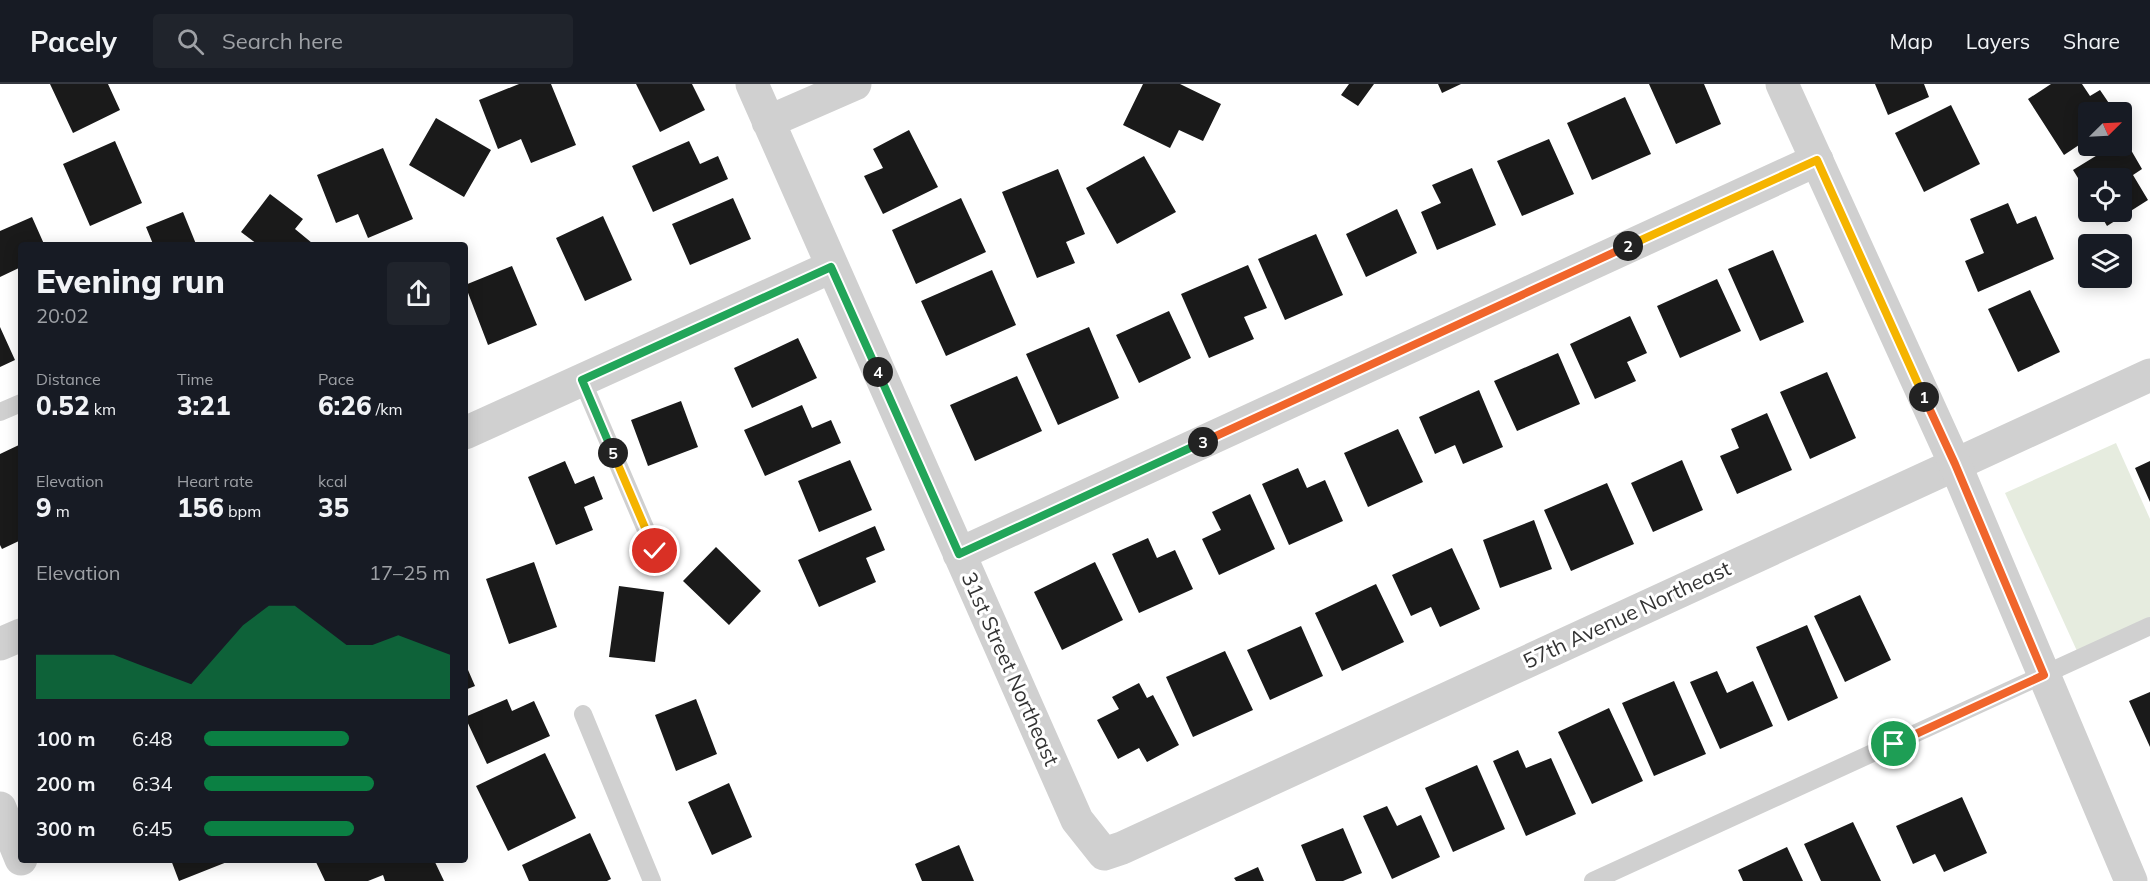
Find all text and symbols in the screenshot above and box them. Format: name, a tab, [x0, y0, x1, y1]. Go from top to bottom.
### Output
search box	[153, 14, 573, 68]
text: Pacely	[30, 24, 117, 59]
icon: search	[174, 25, 207, 58]
text: Search here	[222, 27, 343, 55]
text: Map	[1890, 28, 1933, 54]
text: Layers	[1966, 28, 2030, 54]
text: Share	[2063, 28, 2120, 54]
north arrow	[2078, 102, 2132, 156]
map controls	[2078, 102, 2132, 288]
button: locate	[2078, 168, 2132, 222]
pin: 2	[1613, 231, 1643, 261]
button: layers	[2078, 234, 2132, 288]
text: 2	[1623, 236, 1633, 256]
text: Evening run	[36, 260, 225, 301]
button: share	[387, 262, 450, 325]
text: 20:02	[36, 303, 89, 328]
pin: 4	[863, 357, 893, 387]
text: 4	[873, 362, 883, 382]
text: Distance	[36, 369, 101, 389]
text: Time	[177, 369, 213, 389]
text: Pace	[318, 369, 354, 389]
pin: 1	[1909, 382, 1939, 412]
text: 1	[1919, 387, 1929, 407]
text: 0.52	[36, 389, 90, 422]
text: 3:21	[177, 389, 231, 422]
text: 6:26	[318, 389, 372, 422]
text: km	[90, 399, 116, 419]
text: /km	[372, 399, 403, 419]
pin: 3	[1188, 427, 1218, 457]
text: 3	[1198, 432, 1208, 452]
pin: 5	[598, 438, 628, 468]
text: 5	[608, 443, 618, 463]
text: Elevation	[36, 471, 104, 491]
text: Heart rate	[177, 471, 253, 491]
text: kcal	[318, 471, 347, 491]
text: 9	[36, 491, 52, 524]
text: 156	[177, 491, 224, 524]
text: 35	[318, 491, 349, 524]
text: m	[52, 501, 70, 521]
text: bpm	[224, 501, 261, 521]
pin	[629, 525, 680, 576]
icon: check	[638, 534, 671, 567]
street label: 57th Avenue Northeast	[1519, 555, 1735, 674]
text: Elevation	[36, 560, 121, 585]
text: 17–25 m	[369, 560, 450, 585]
street label: 31st Street Northeast	[957, 568, 1065, 769]
pin	[1868, 718, 1919, 769]
text: 100 m	[36, 726, 95, 751]
text: 6:48	[132, 726, 173, 751]
icon: arrive	[1877, 727, 1910, 760]
text: 200 m	[36, 771, 95, 796]
text: 6:34	[132, 771, 173, 796]
text: 300 m	[36, 816, 95, 841]
text: 6:45	[132, 816, 173, 841]

